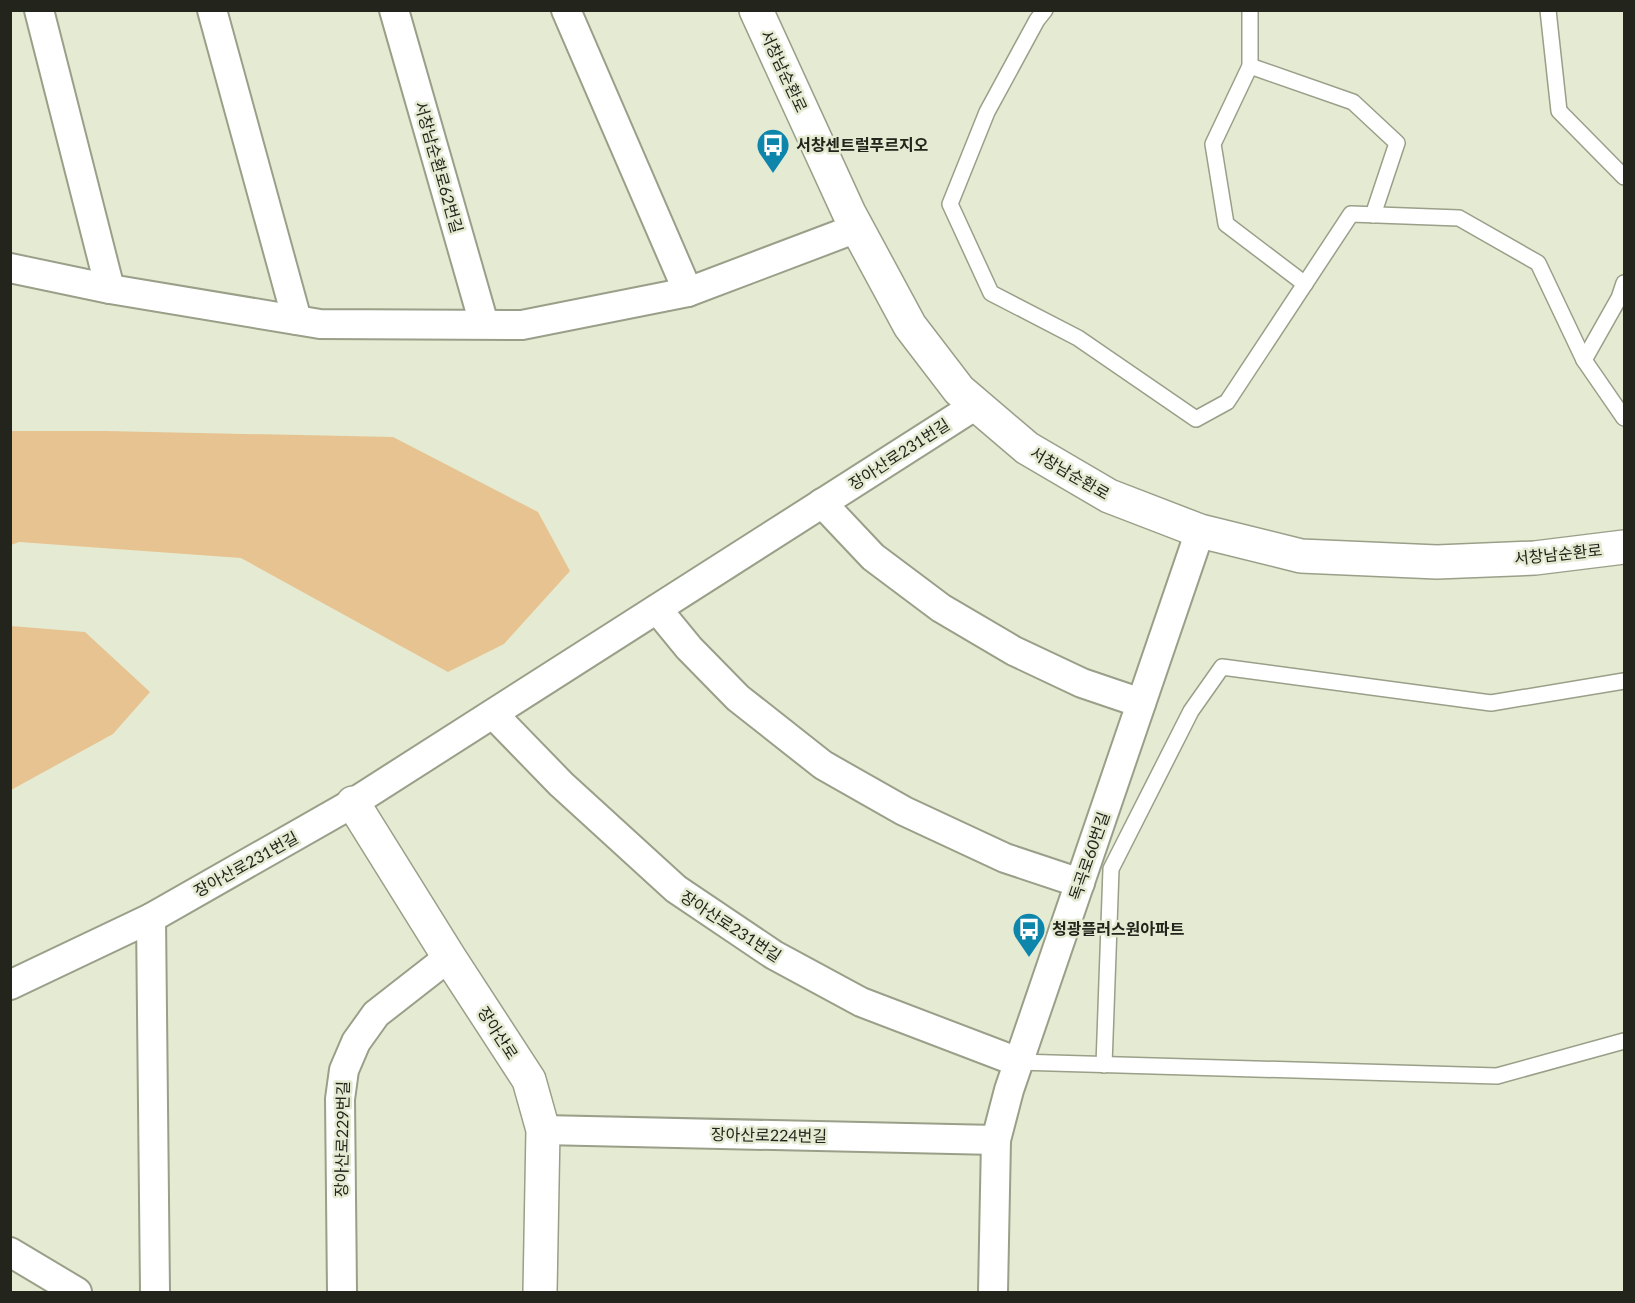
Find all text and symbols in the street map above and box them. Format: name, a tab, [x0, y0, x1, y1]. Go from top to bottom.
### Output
street label: 서창남순환로	[757, 27, 812, 115]
street label: 서창남순환로62번길	[412, 99, 467, 235]
bus stop icon: 서창센트럴푸르지오	[755, 127, 791, 174]
place label: 서창센트럴푸르지오	[796, 135, 928, 154]
street label: 장아산로231번길	[845, 414, 953, 493]
street label: 서창남순환로	[1027, 442, 1113, 503]
street label: 서창남순환로	[1513, 539, 1603, 568]
street label: 독곡로60번길	[1065, 809, 1113, 903]
street label: 장아산로231번길	[190, 827, 301, 900]
street label: 장아산로231번길	[677, 886, 785, 965]
bus stop icon: 청광플러스원아파트	[1011, 911, 1047, 958]
place label: 청광플러스원아파트	[1052, 919, 1185, 938]
street label: 장아산로	[474, 1003, 523, 1063]
street label: 장아산로229번길	[331, 1081, 352, 1197]
street label: 장아산로224번길	[711, 1124, 827, 1145]

